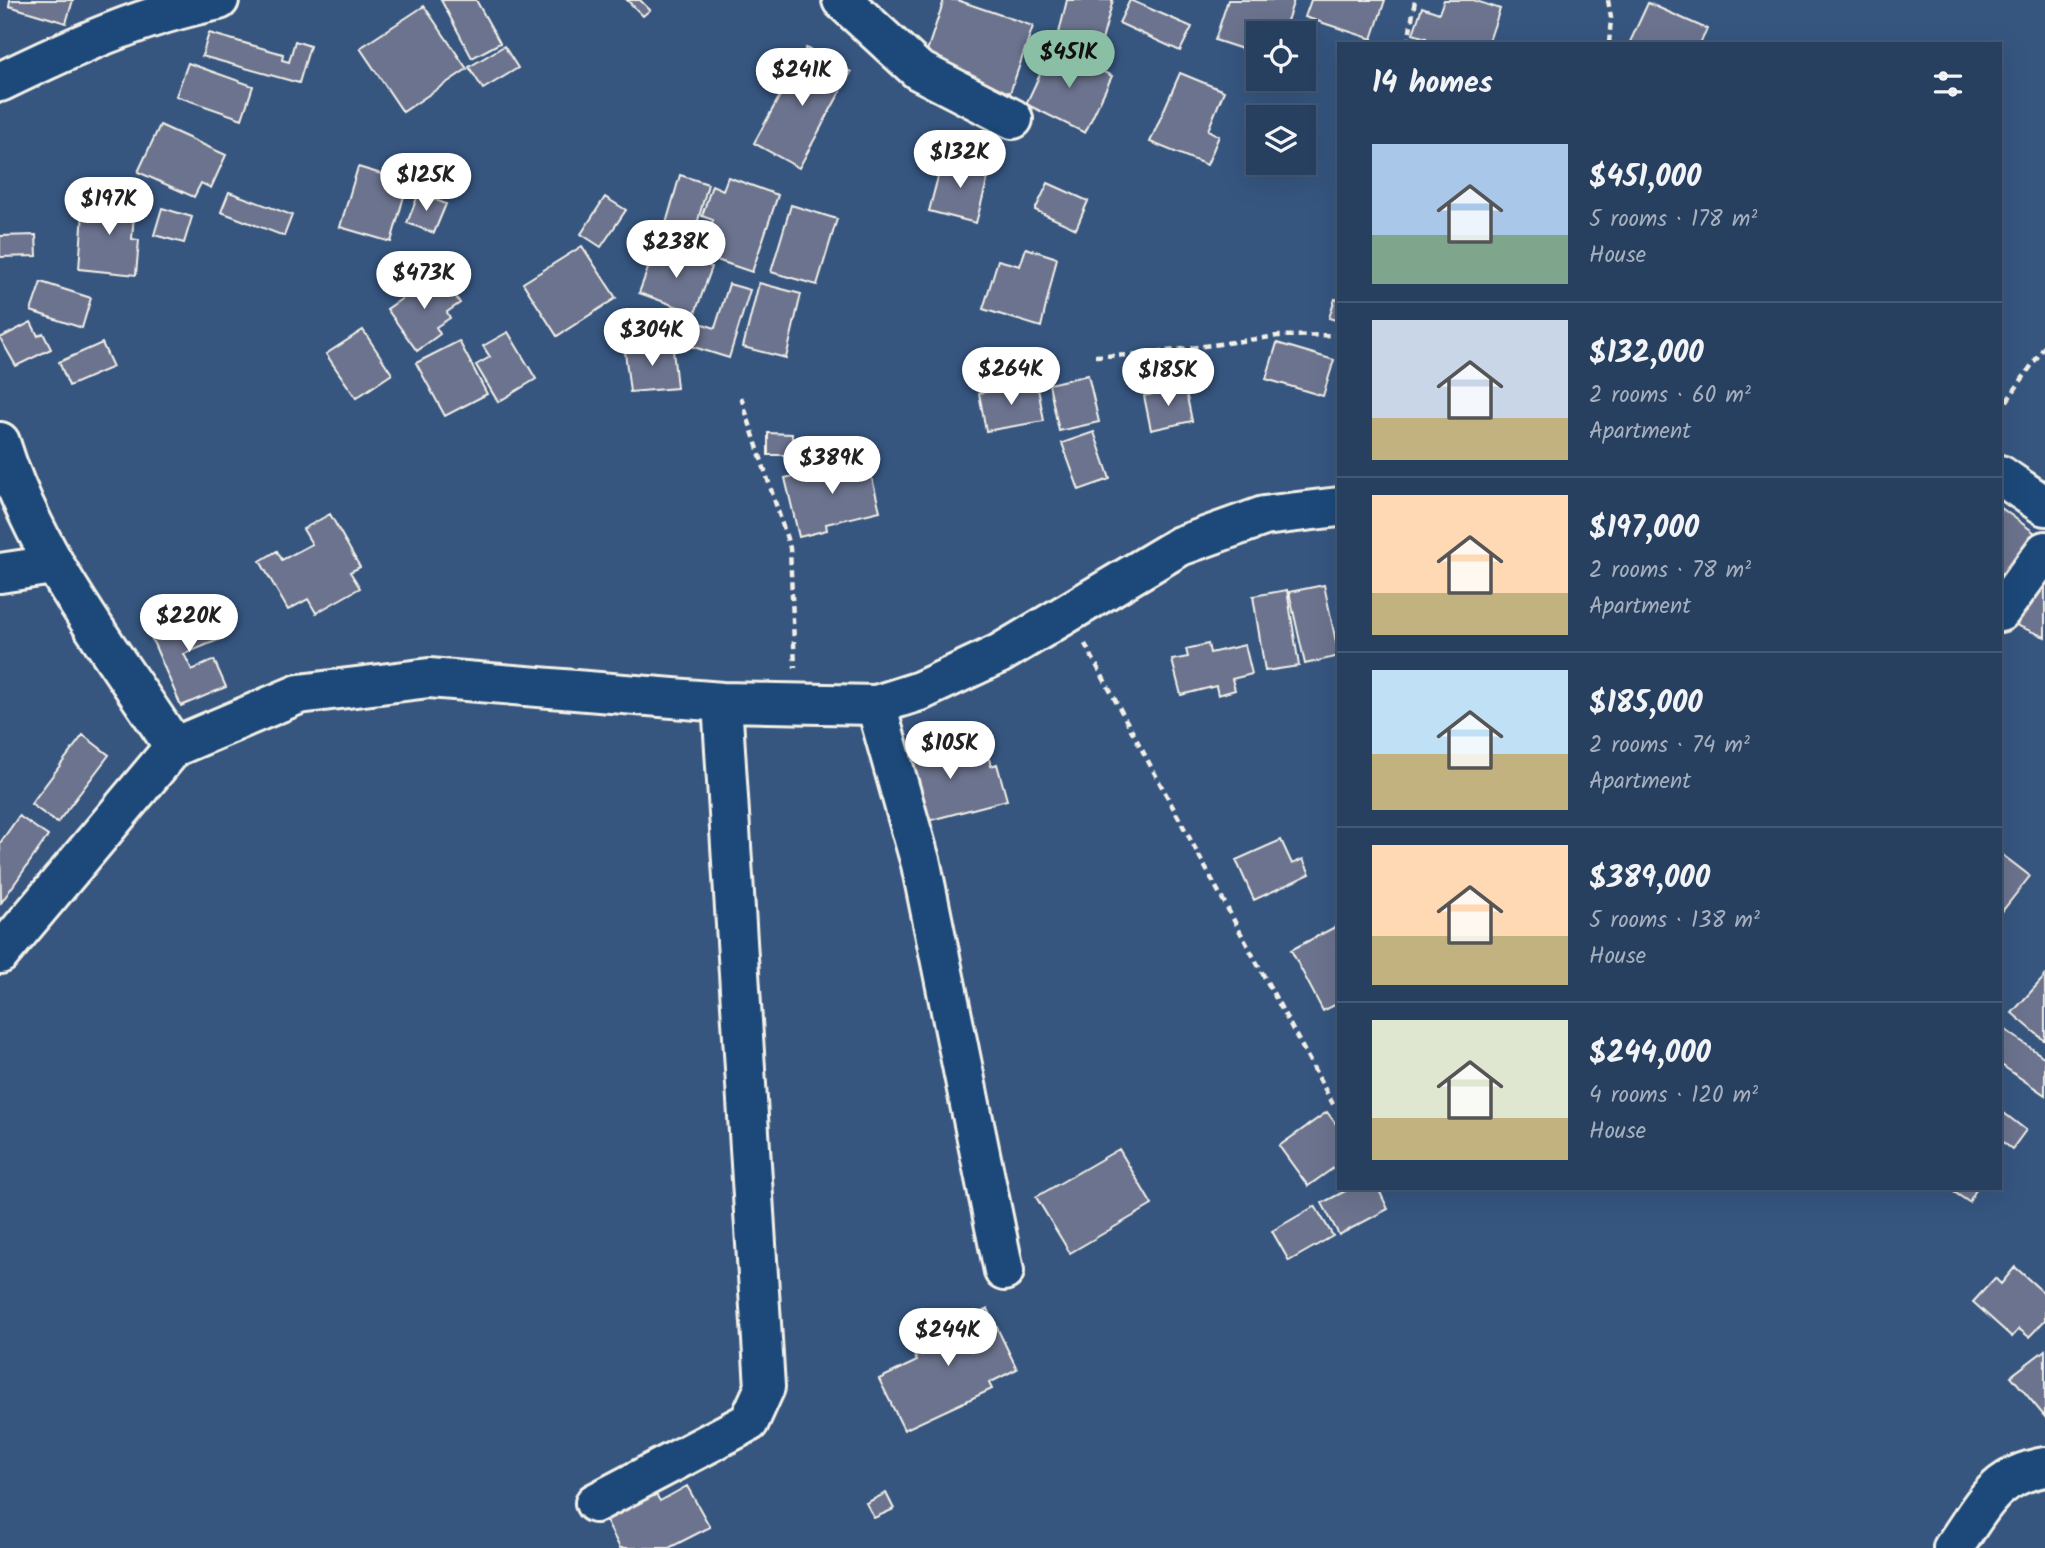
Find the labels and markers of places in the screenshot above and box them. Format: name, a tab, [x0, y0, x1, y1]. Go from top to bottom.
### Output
pin: $451K	[1020, 31, 1118, 90]
pin: $241K	[753, 48, 851, 108]
pin: $132K	[911, 130, 1009, 190]
pin: $125K	[377, 154, 475, 213]
pin: $197K	[60, 177, 158, 237]
pin: $238K	[627, 220, 725, 280]
pin: $473K	[375, 252, 473, 311]
pin: $304K	[603, 308, 701, 368]
pin: $264K	[962, 348, 1060, 407]
pin: $185K	[1119, 348, 1217, 408]
pin: $389K	[783, 436, 881, 496]
pin: $220K	[140, 594, 238, 654]
pin: $105K	[901, 722, 999, 781]
pin: $244K	[899, 1308, 997, 1368]

